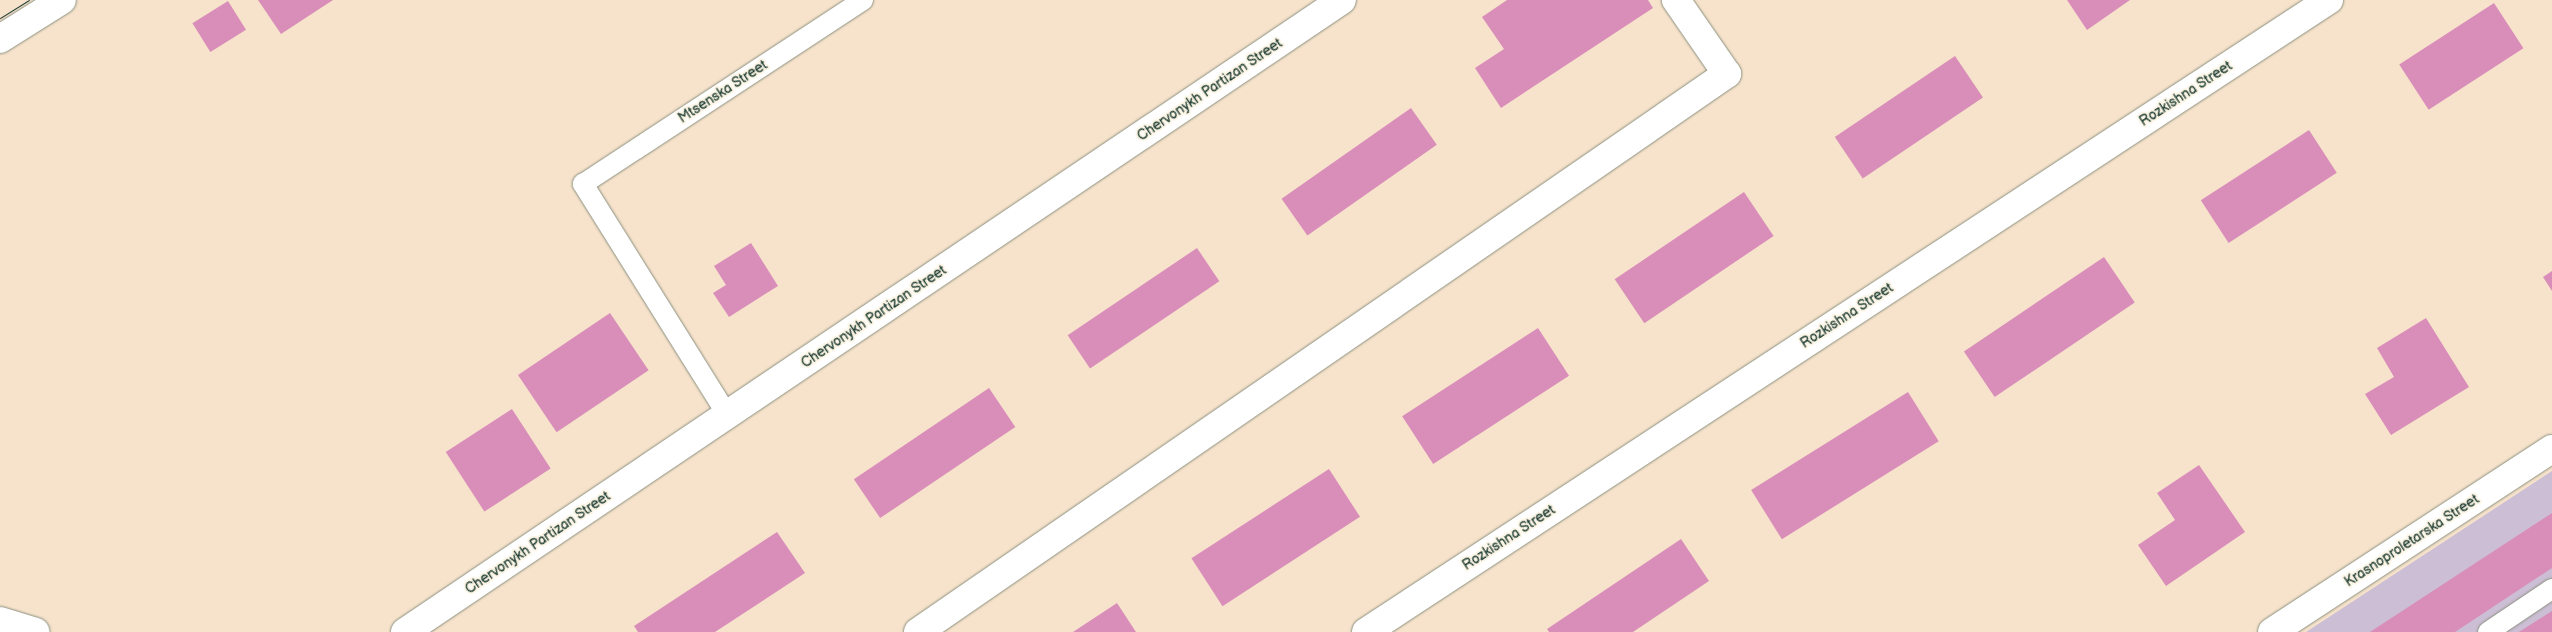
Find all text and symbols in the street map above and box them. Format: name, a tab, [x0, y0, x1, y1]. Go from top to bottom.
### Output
street label: Chervonykh Partizan Street	[1134, 35, 1286, 145]
street label: Mtsenska Street	[675, 57, 771, 127]
street label: Rozkishna Street	[2136, 58, 2236, 130]
street label: Chervonykh Partizan Street	[798, 262, 950, 372]
street label: Rozkishna Street	[1797, 280, 1897, 352]
street label: Chervonykh Partizan Street	[462, 488, 614, 598]
street label: Krasnoproletarska Street	[2341, 491, 2483, 591]
street label: Rozkishna Street	[1459, 502, 1559, 574]

